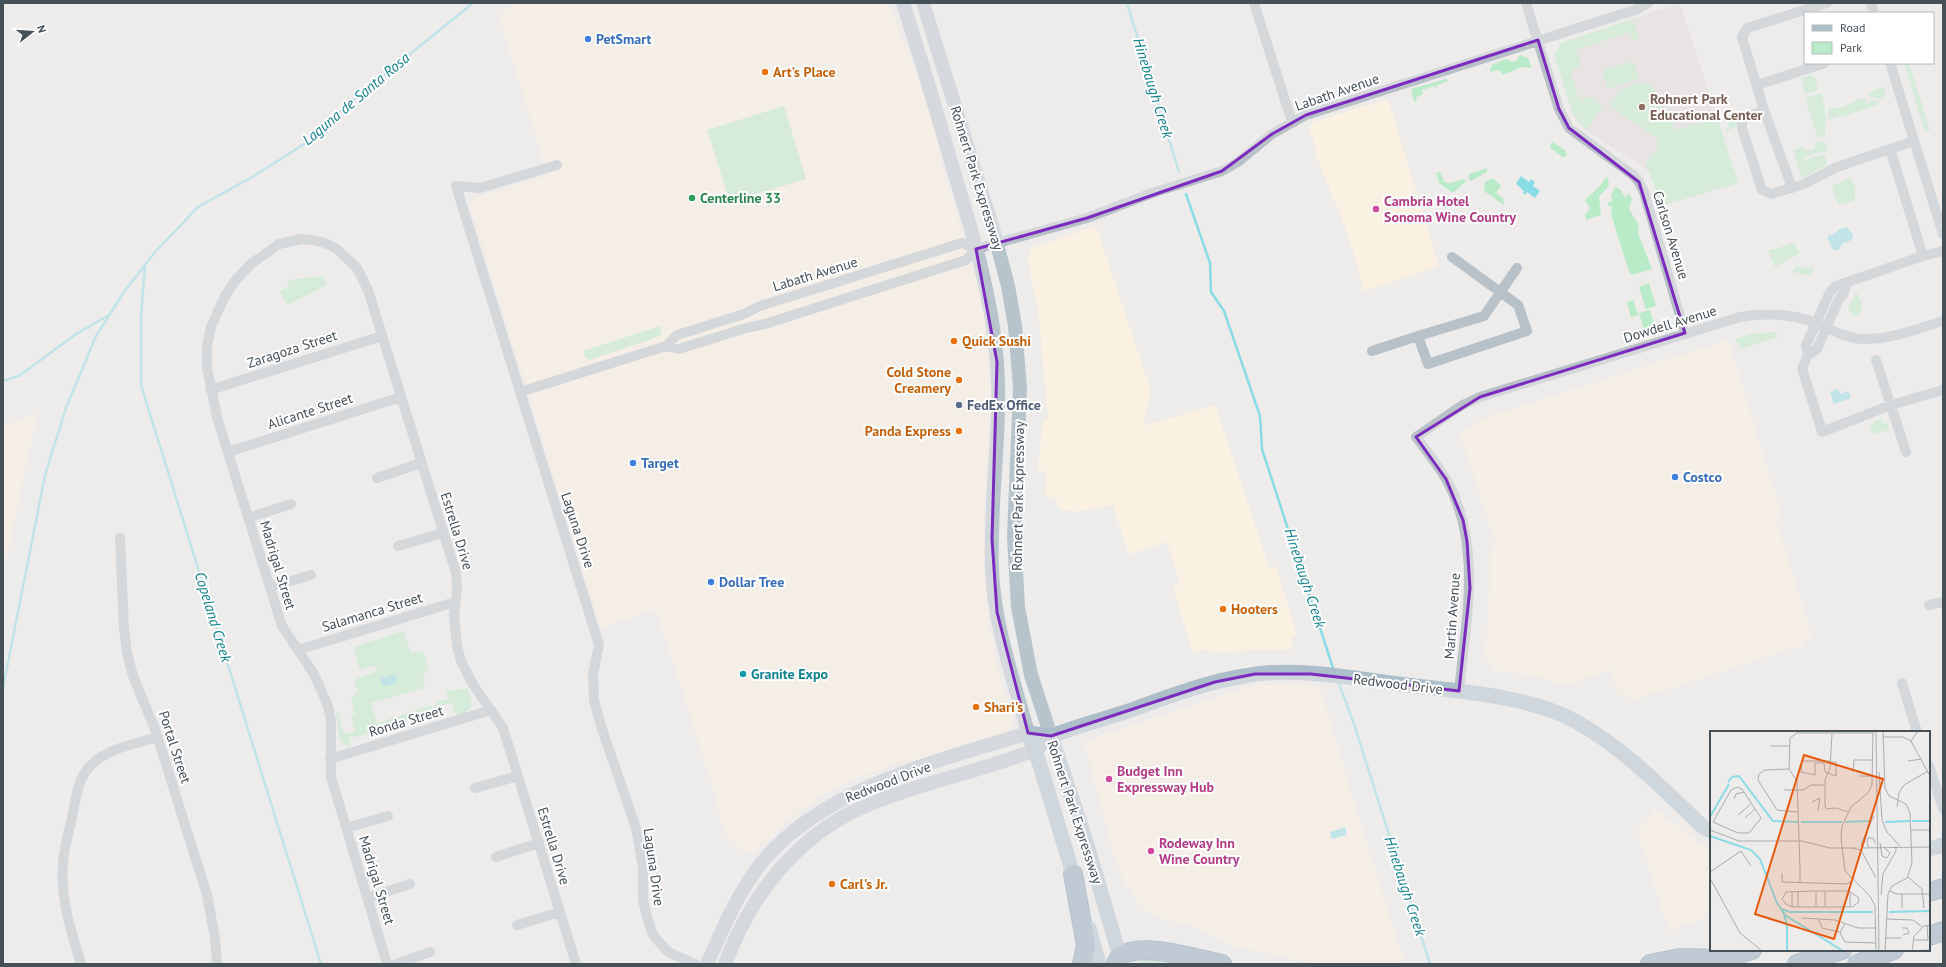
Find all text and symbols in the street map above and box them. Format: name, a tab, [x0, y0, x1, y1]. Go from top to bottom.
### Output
north arrow	[12, 12, 52, 52]
legend	[1804, 12, 1934, 64]
text: Road	[1840, 20, 1865, 35]
text: N	[34, 24, 49, 35]
place label: PetSmart	[596, 30, 651, 48]
marker: PetSmart	[583, 34, 593, 44]
water label: Hinebaugh Creek	[1129, 35, 1178, 141]
text: Park	[1840, 40, 1862, 55]
water label: Laguna de Santa Rosa	[298, 48, 414, 149]
place label: Art's Place	[773, 63, 836, 81]
marker: Art's Place	[760, 67, 770, 77]
street label: Labath Avenue	[1293, 69, 1381, 115]
place label: Rohnert Park Educational Center	[1650, 90, 1763, 124]
marker: Rohnert Park Educational Center	[1637, 102, 1647, 112]
street label: Rohnert Park Expressway	[946, 104, 1008, 253]
place label: Centerline 33	[700, 189, 781, 207]
street label: Carlson Avenue	[1649, 189, 1693, 281]
place label: Cambria Hotel Sonoma Wine Country	[1384, 192, 1516, 226]
marker: Centerline 33	[687, 193, 697, 203]
marker: Cambria Hotel Sonoma Wine Country	[1371, 204, 1381, 214]
street label: Labath Avenue	[770, 253, 860, 295]
street label: Dowdell Avenue	[1621, 301, 1719, 347]
street label: Zaragoza Street	[245, 326, 339, 372]
place label: Quick Sushi	[962, 332, 1031, 350]
marker: Quick Sushi	[949, 336, 959, 346]
place label: Cold Stone Creamery	[886, 363, 951, 397]
marker: Cold Stone Creamery	[954, 375, 964, 385]
street label: Alicante Street	[265, 389, 355, 433]
place label: FedEx Office	[967, 396, 1041, 414]
marker: FedEx Office	[954, 400, 964, 410]
street label: Rohnert Park Expressway	[1008, 420, 1028, 571]
place label: Panda Express	[865, 422, 951, 440]
marker: Panda Express	[954, 426, 964, 436]
place label: Target	[641, 454, 679, 472]
marker: Target	[628, 458, 638, 468]
place label: Costco	[1683, 468, 1722, 486]
marker: Costco	[1670, 472, 1680, 482]
street label: Estrella Drive	[437, 490, 477, 572]
street label: Laguna Drive	[557, 490, 599, 570]
street label: Madrigal Street	[256, 518, 300, 612]
water label: Hinebaugh Creek	[1280, 526, 1331, 631]
water label: Copeland Creek	[191, 569, 237, 666]
street label: Martin Avenue	[1440, 572, 1464, 660]
place label: Dollar Tree	[719, 573, 784, 591]
marker: Dollar Tree	[706, 577, 716, 587]
street label: Salamanca Street	[320, 588, 425, 636]
place label: Hooters	[1231, 600, 1278, 618]
marker: Hooters	[1218, 604, 1228, 614]
place label: Granite Expo	[751, 665, 828, 683]
marker: Granite Expo	[738, 669, 748, 679]
street label: Redwood Drive	[1352, 670, 1444, 698]
place label: Shari's	[984, 698, 1023, 716]
street label: Ronda Street	[367, 701, 446, 741]
marker: Shari's	[971, 702, 981, 712]
street label: Portal Street	[155, 708, 195, 786]
inset map	[1710, 731, 1930, 951]
street label: Rohnert Park Expressway	[1043, 738, 1107, 887]
street label: Redwood Drive	[843, 757, 933, 807]
place label: Budget Inn Expressway Hub	[1117, 762, 1214, 796]
marker: Budget Inn Expressway Hub	[1104, 774, 1114, 784]
street label: Estrella Drive	[534, 805, 574, 887]
street label: Laguna Drive	[640, 827, 668, 907]
street label: Madrigal Street	[355, 833, 399, 927]
place label: Rodeway Inn Wine Country	[1159, 834, 1240, 868]
water label: Hinebaugh Creek	[1380, 834, 1431, 939]
marker: Rodeway Inn Wine Country	[1146, 846, 1156, 856]
place label: Carl's Jr.	[840, 875, 888, 893]
marker: Carl's Jr.	[827, 879, 837, 889]

